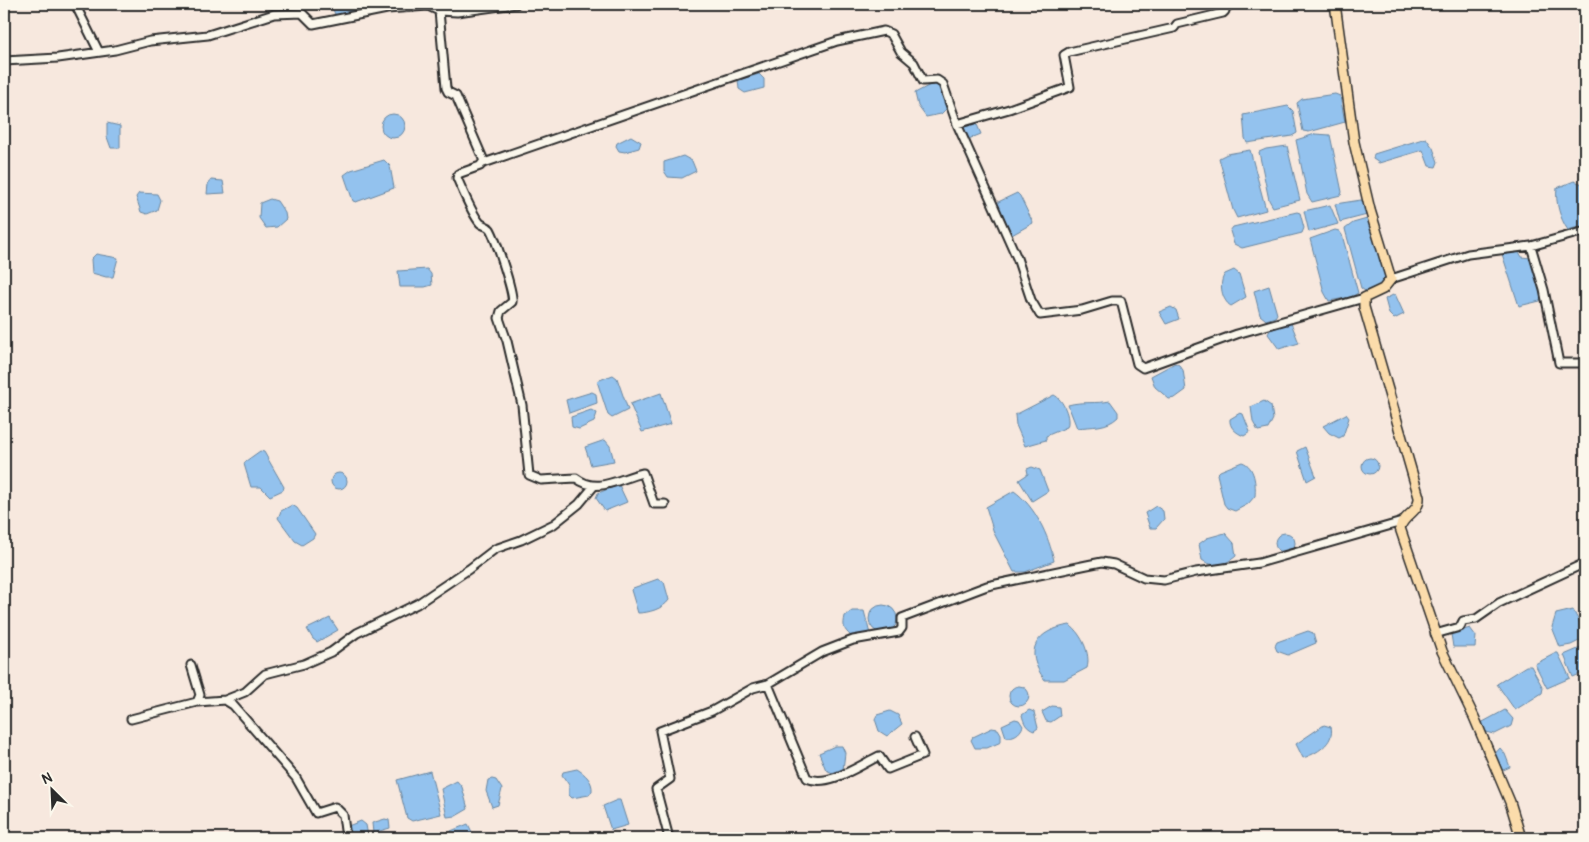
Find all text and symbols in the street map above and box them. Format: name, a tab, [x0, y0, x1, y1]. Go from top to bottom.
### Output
north arrow	[28, 764, 78, 814]
text: N	[39, 769, 55, 788]

